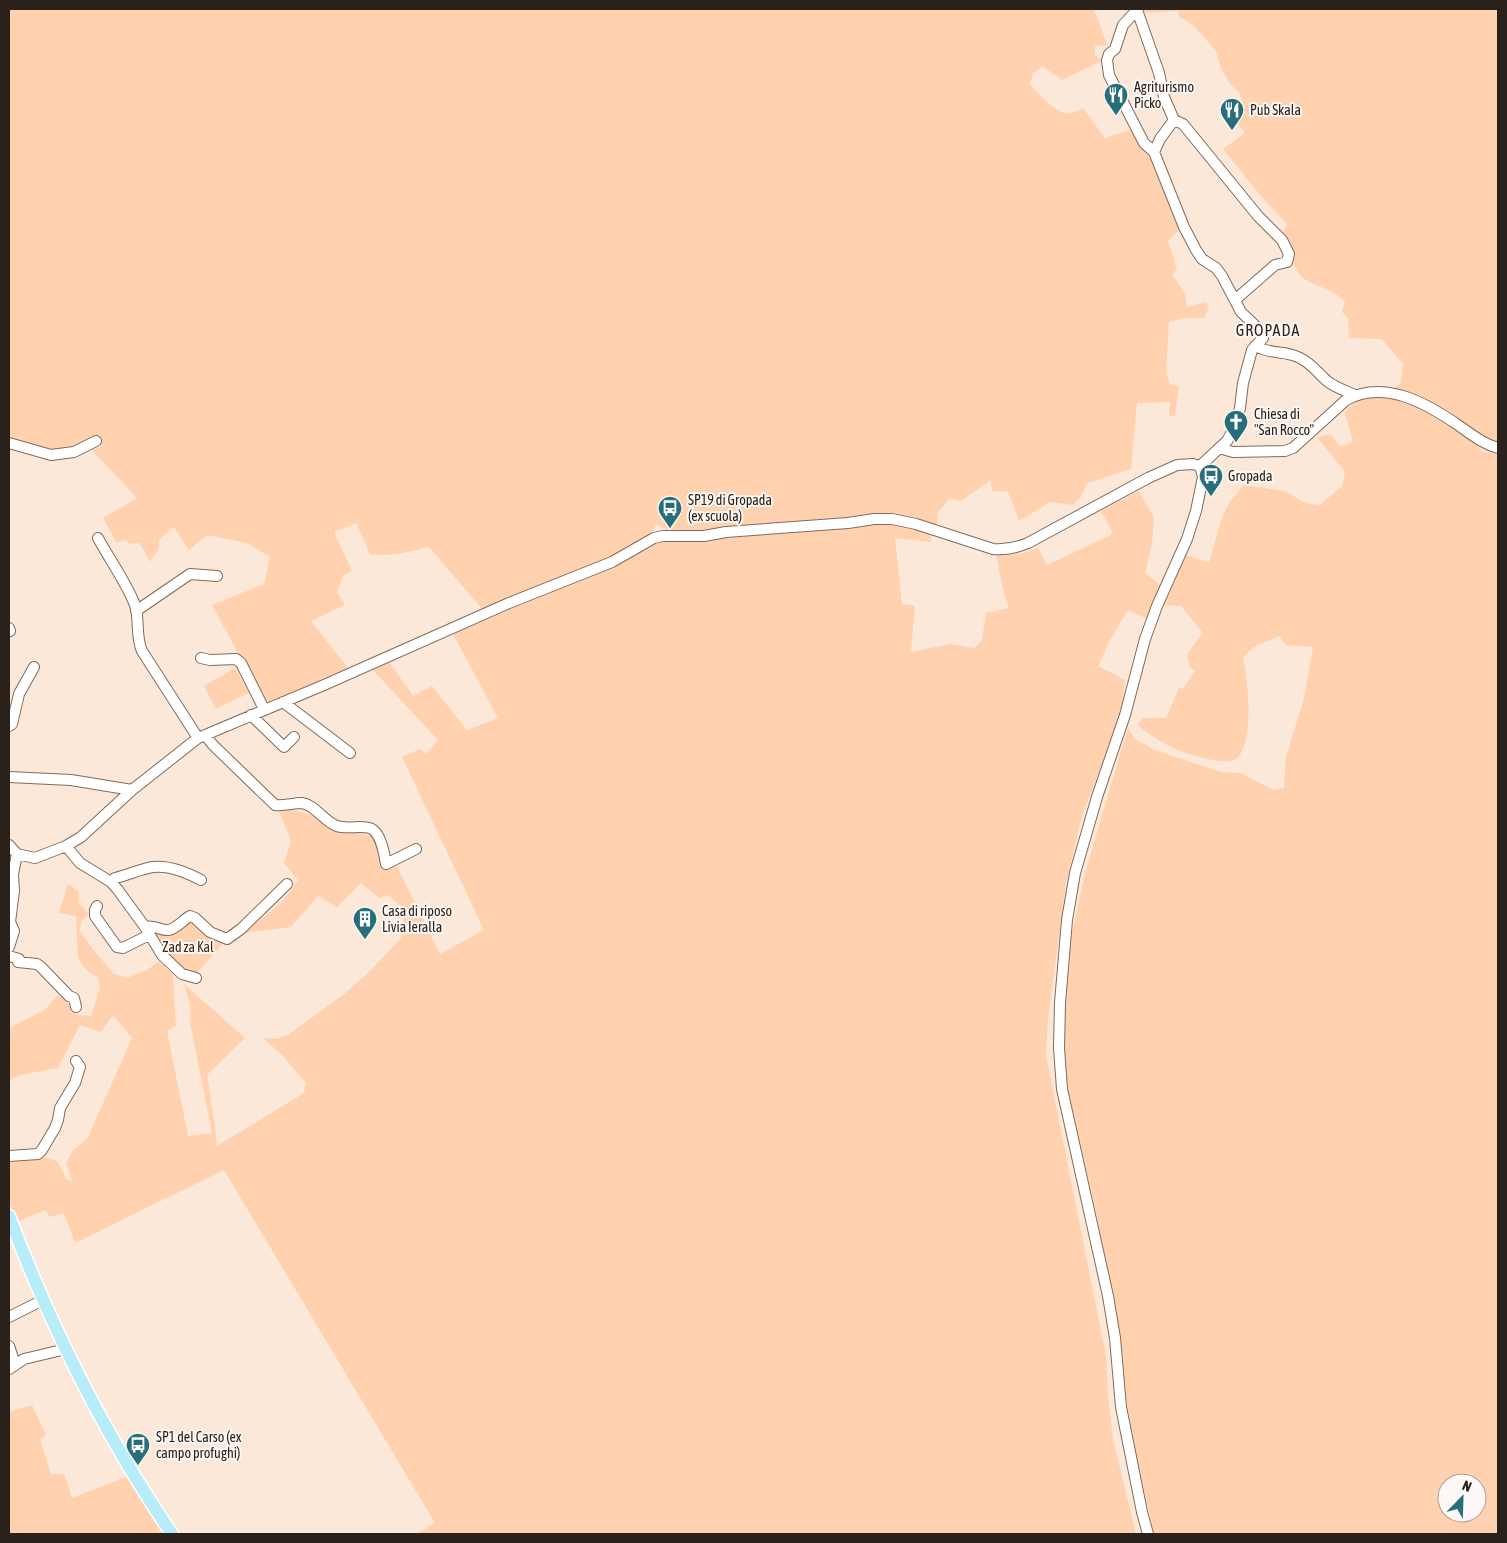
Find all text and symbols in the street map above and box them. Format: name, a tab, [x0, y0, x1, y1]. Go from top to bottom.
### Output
place label: Agriturismo Picko	[1134, 79, 1194, 111]
restaurant icon: Agriturismo Picko	[1103, 82, 1129, 116]
restaurant icon: Pub Skala	[1219, 97, 1245, 131]
place label: Pub Skala	[1250, 102, 1301, 118]
district label: GROPADA	[1236, 321, 1300, 339]
place label: Chiesa di "San Rocco"	[1254, 406, 1315, 438]
church icon: Chiesa di "San Rocco"	[1223, 409, 1249, 443]
bus stop icon: Gropada	[1198, 463, 1224, 497]
place label: Gropada	[1228, 468, 1272, 484]
place label: SP19 di Gropada (ex scuola)	[688, 492, 772, 524]
bus stop icon: SP19 di Gropada (ex scuola)	[657, 495, 683, 529]
place label: Casa di riposo Livia Ieralla	[382, 903, 452, 935]
building icon: Casa di riposo Livia Ieralla	[352, 906, 378, 940]
park label: Zad za Kal	[162, 939, 214, 955]
place label: SP1 del Carso (ex campo profughi)	[156, 1429, 242, 1461]
bus stop icon: SP1 del Carso (ex campo profughi)	[125, 1432, 151, 1466]
north arrow	[1437, 1473, 1487, 1523]
text: N	[1460, 1477, 1474, 1495]

